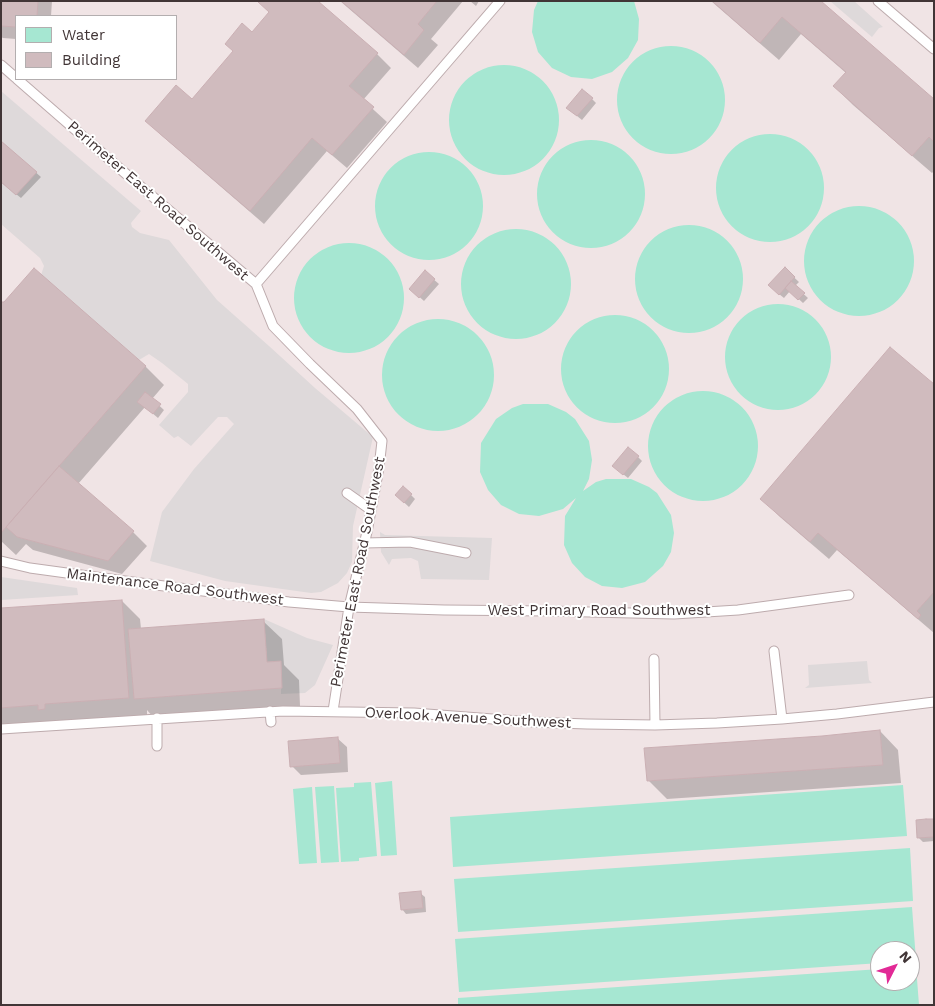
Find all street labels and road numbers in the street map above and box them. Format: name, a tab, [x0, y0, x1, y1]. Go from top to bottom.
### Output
street label: Perimeter East Road Southwest	[64, 117, 252, 285]
street label: Perimeter East Road Southwest	[327, 455, 389, 689]
street label: Maintenance Road Southwest	[65, 565, 285, 609]
street label: West Primary Road Southwest	[487, 602, 711, 620]
street label: Overlook Avenue Southwest	[364, 704, 572, 732]

